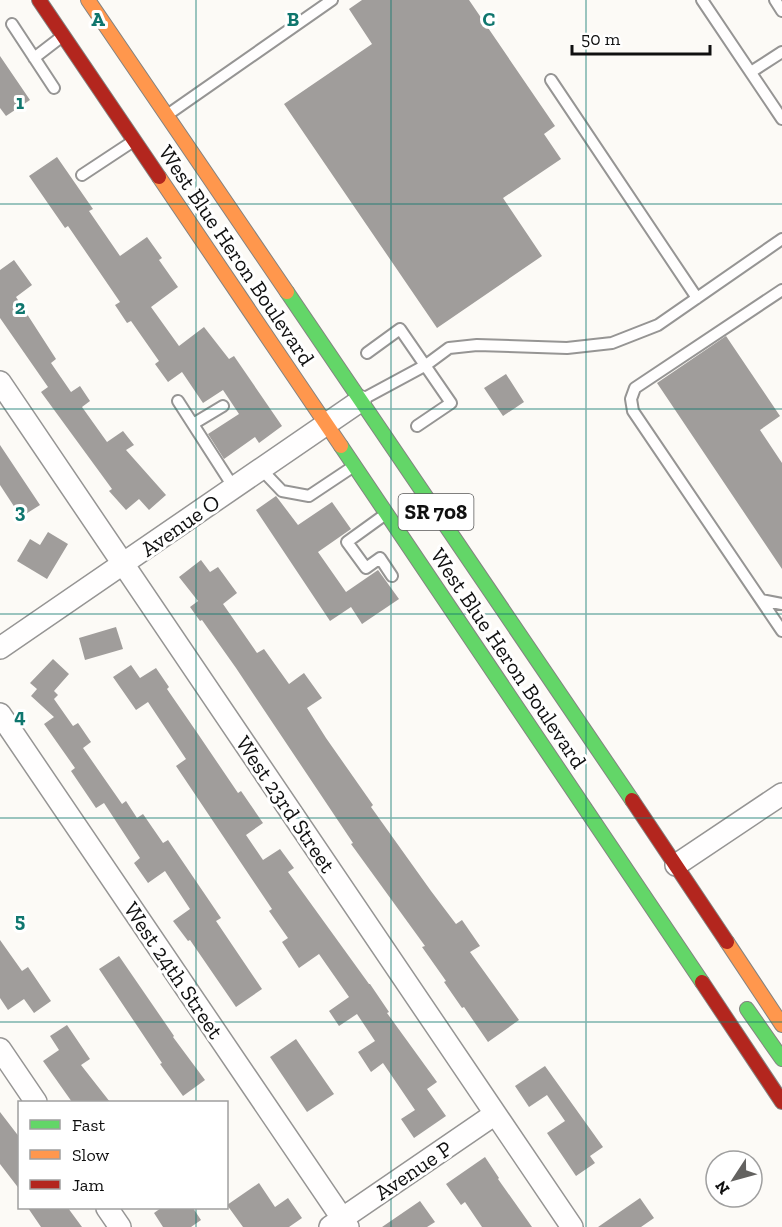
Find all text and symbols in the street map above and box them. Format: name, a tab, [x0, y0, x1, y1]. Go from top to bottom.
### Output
text: A	[91, 7, 105, 31]
text: B	[287, 7, 299, 31]
text: C	[483, 7, 496, 31]
scale bar	[572, 18, 710, 56]
text: 50 m	[581, 28, 621, 50]
text: 1	[16, 90, 24, 114]
street label: West Blue Heron Boulevard	[153, 140, 320, 371]
text: 2	[15, 295, 26, 319]
street label: Avenue O	[135, 488, 225, 562]
road number: SR 708	[398, 494, 474, 530]
text: 3	[15, 499, 26, 523]
street label: West Blue Heron Boulevard	[425, 543, 592, 774]
text: 4	[14, 704, 26, 728]
street label: West 23rd Street	[230, 731, 342, 878]
street label: West 24th Street	[118, 897, 230, 1044]
text: 5	[15, 908, 25, 932]
legend	[18, 1101, 228, 1209]
text: Fast	[72, 1114, 105, 1136]
street label: Avenue P	[370, 1135, 457, 1206]
text: Slow	[72, 1144, 109, 1166]
north arrow	[704, 1149, 764, 1209]
text: Jam	[72, 1174, 104, 1196]
text: N	[711, 1177, 734, 1198]

